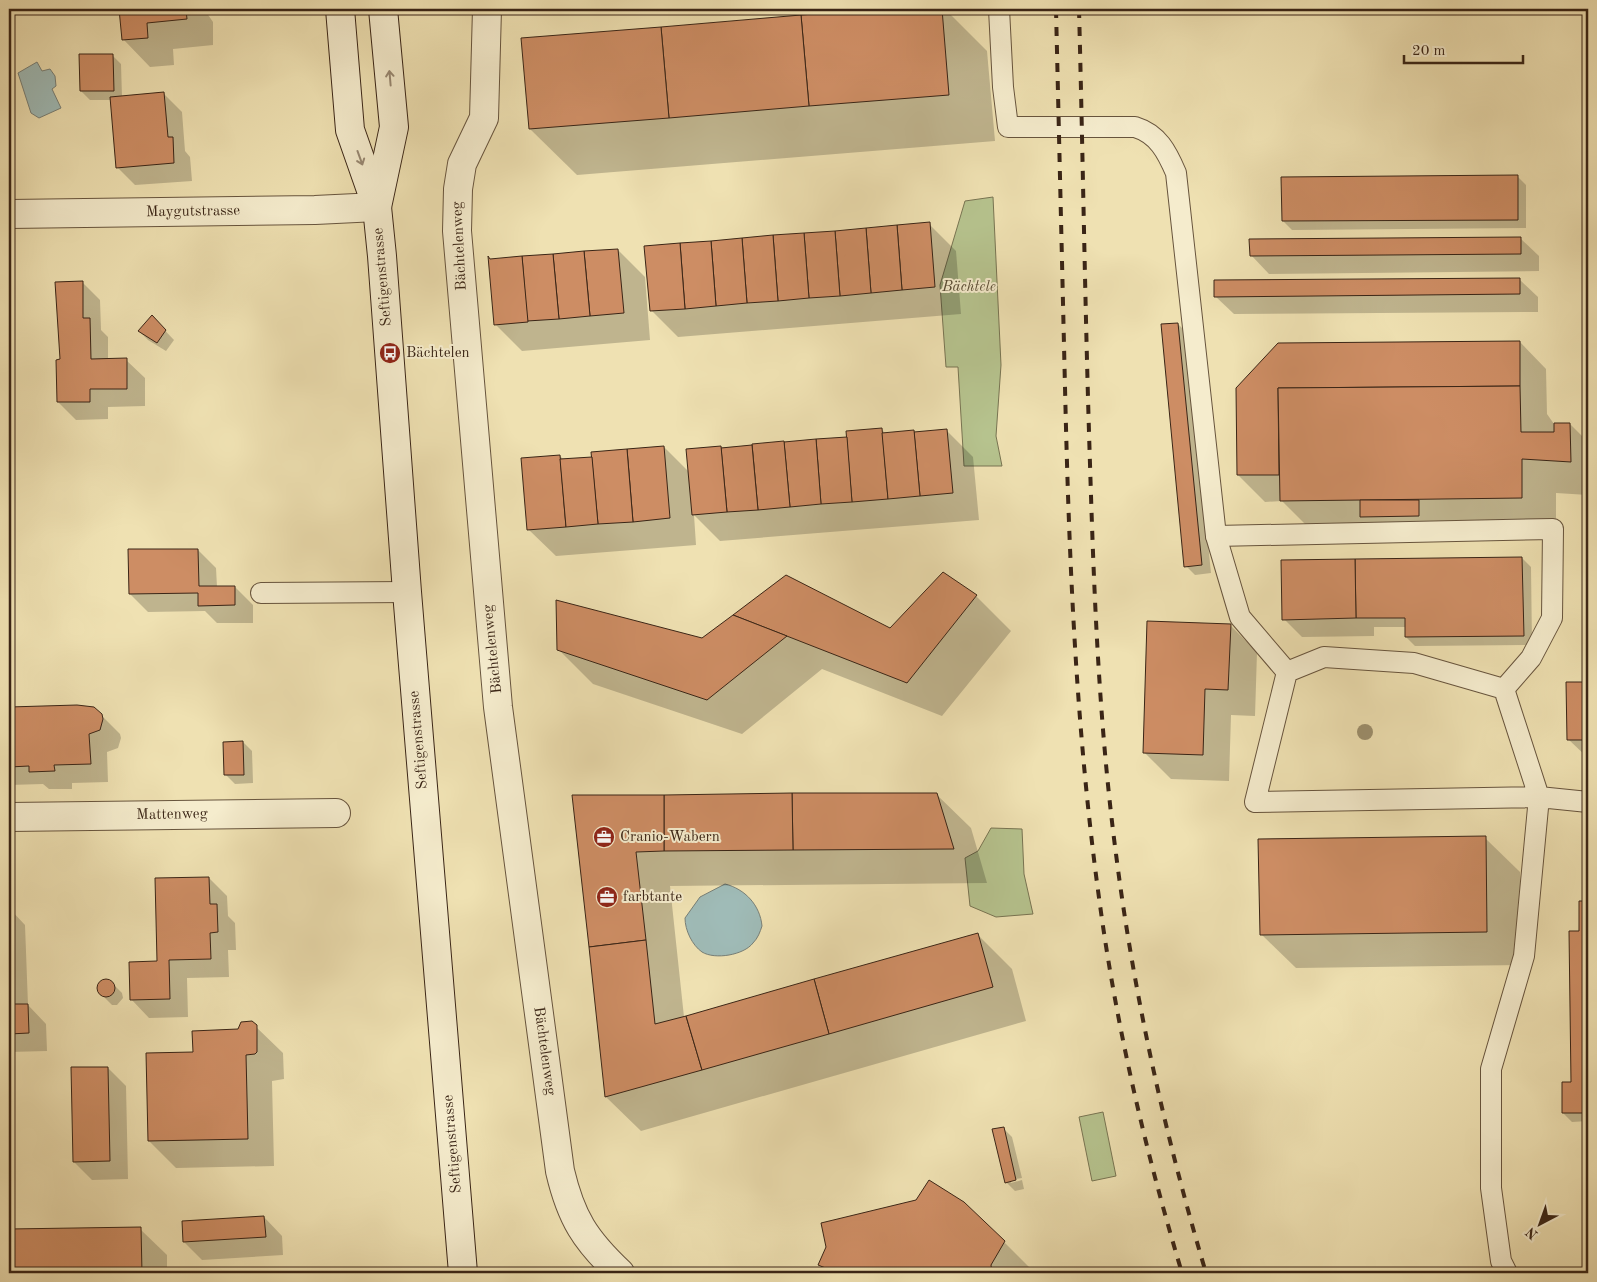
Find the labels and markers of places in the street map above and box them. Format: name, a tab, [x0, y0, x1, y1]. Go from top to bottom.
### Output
bus stop icon: Bächtelen	[378, 341, 402, 365]
place label: Bächtelen	[406, 346, 470, 361]
office icon: Cranio-Wabern	[592, 825, 616, 849]
place label: Cranio-Wabern	[620, 830, 720, 845]
office icon: farbtante	[595, 885, 619, 909]
place label: farbtante	[623, 890, 682, 905]

